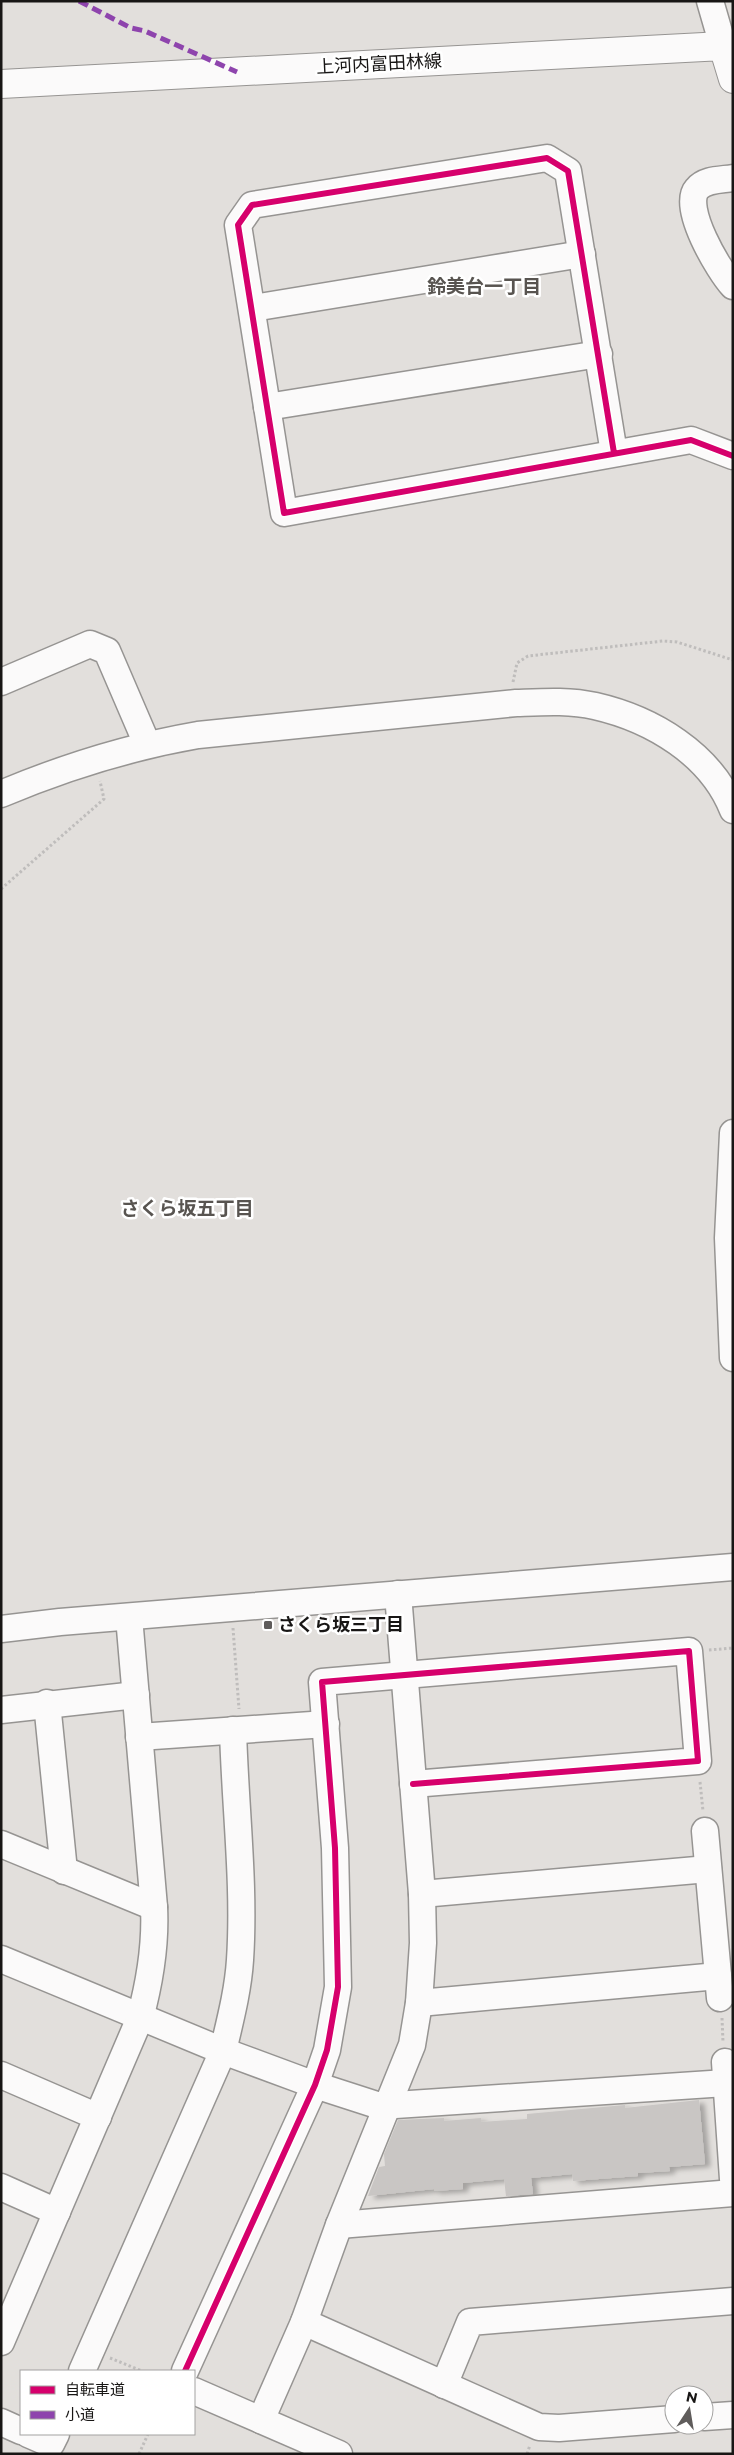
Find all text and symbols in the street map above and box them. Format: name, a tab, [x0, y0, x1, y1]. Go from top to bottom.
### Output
street label: 上河内富田林線	[316, 50, 442, 78]
district label: 鈴美台一丁目	[427, 275, 541, 298]
district label: さくら坂五丁目	[120, 1197, 254, 1220]
place label: さくら坂三丁目	[278, 1614, 404, 1636]
marker: さくら坂三丁目	[262, 1619, 274, 1631]
legend	[20, 2370, 195, 2435]
text: 自転車道	[65, 2380, 125, 2399]
north arrow	[664, 2385, 714, 2435]
text: N	[684, 2387, 699, 2407]
text: 小道	[65, 2405, 95, 2424]

